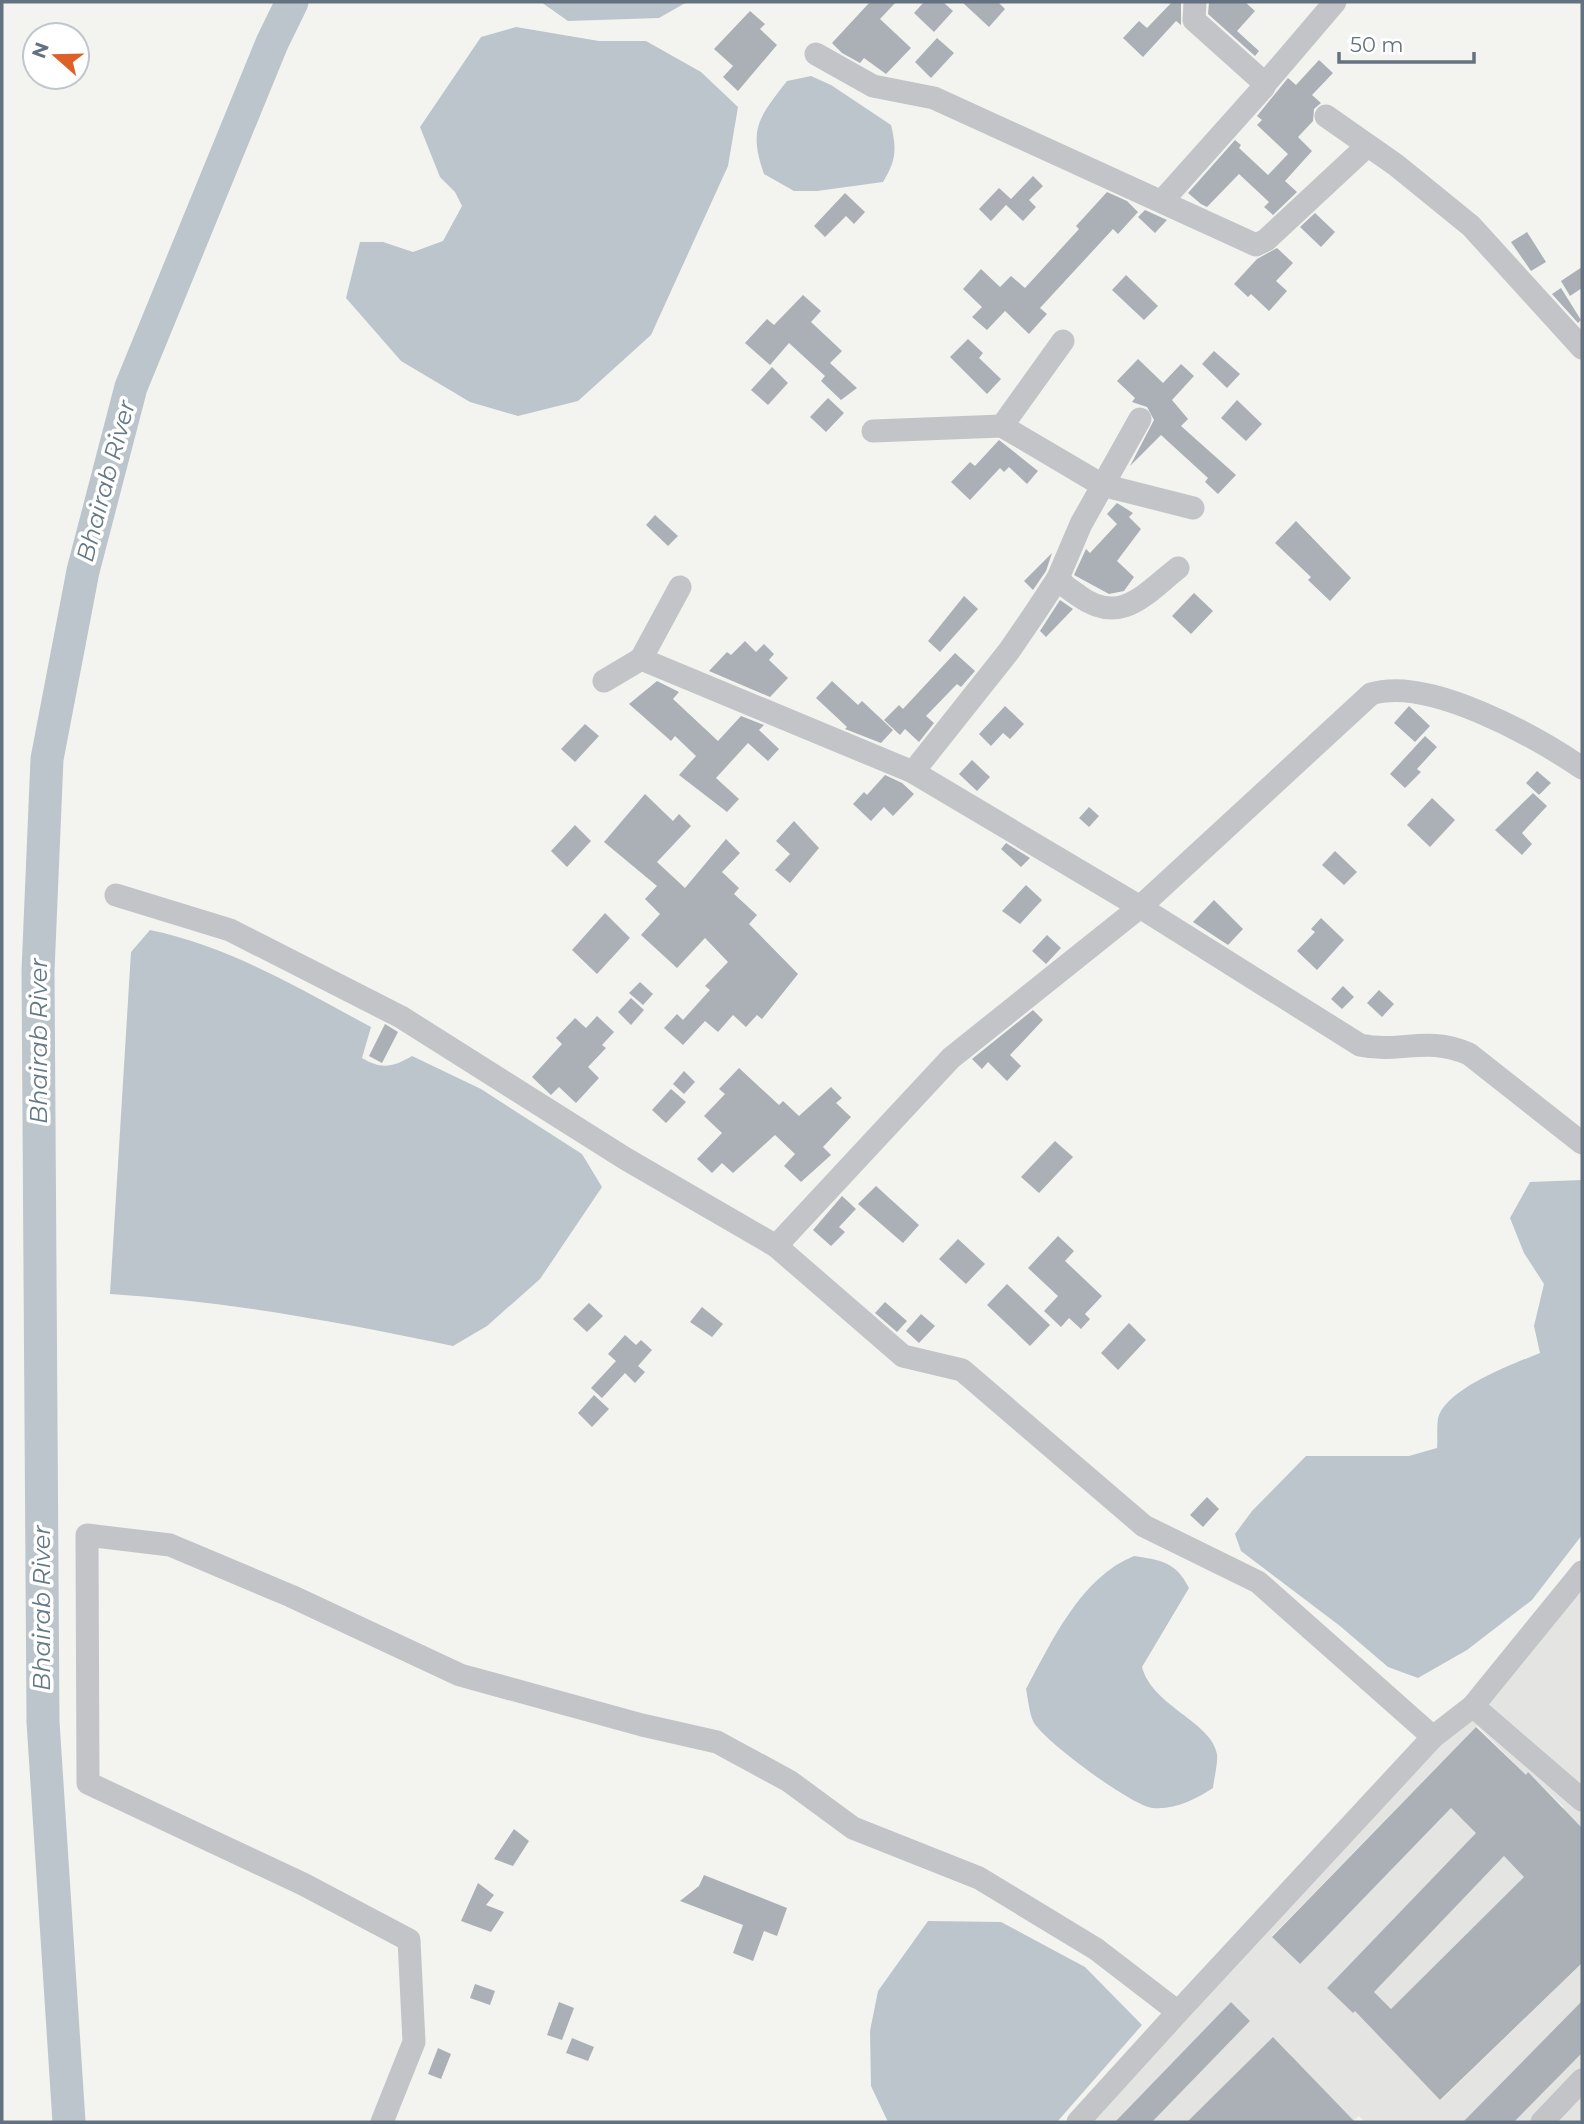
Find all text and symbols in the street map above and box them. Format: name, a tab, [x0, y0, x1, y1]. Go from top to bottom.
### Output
north arrow	[21, 21, 91, 91]
scale bar	[1339, 21, 1474, 65]
text: 50 m	[1350, 32, 1404, 57]
text: N	[27, 39, 54, 62]
water label: Bhairab River	[70, 396, 141, 565]
water label: Bhairab River	[24, 957, 53, 1124]
water label: Bhairab River	[27, 1524, 56, 1691]

